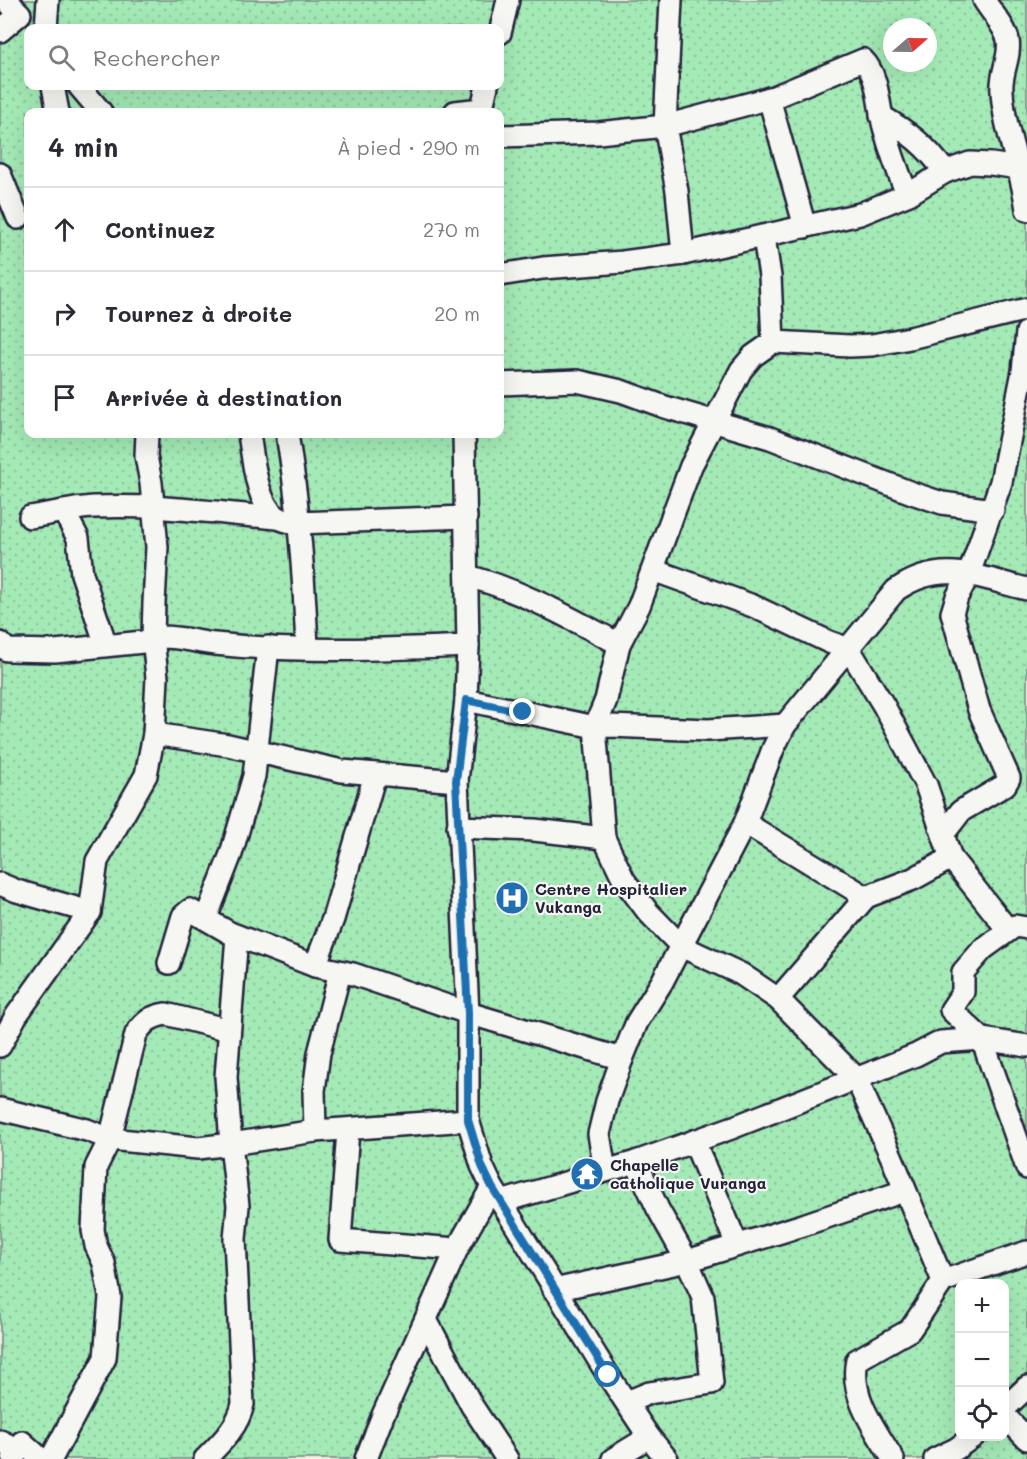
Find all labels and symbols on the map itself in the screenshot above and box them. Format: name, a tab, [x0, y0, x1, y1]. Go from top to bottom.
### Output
north arrow	[883, 18, 937, 72]
route end	[509, 698, 535, 724]
place label: Centre Hospitalier Vukanga	[535, 878, 687, 917]
hospital icon: Centre Hospitalier Vukanga	[494, 880, 530, 916]
place label: Chapelle catholique Vuranga	[610, 1154, 767, 1193]
temple icon: Chapelle catholique Vuranga	[569, 1156, 605, 1192]
route start	[594, 1361, 620, 1387]

